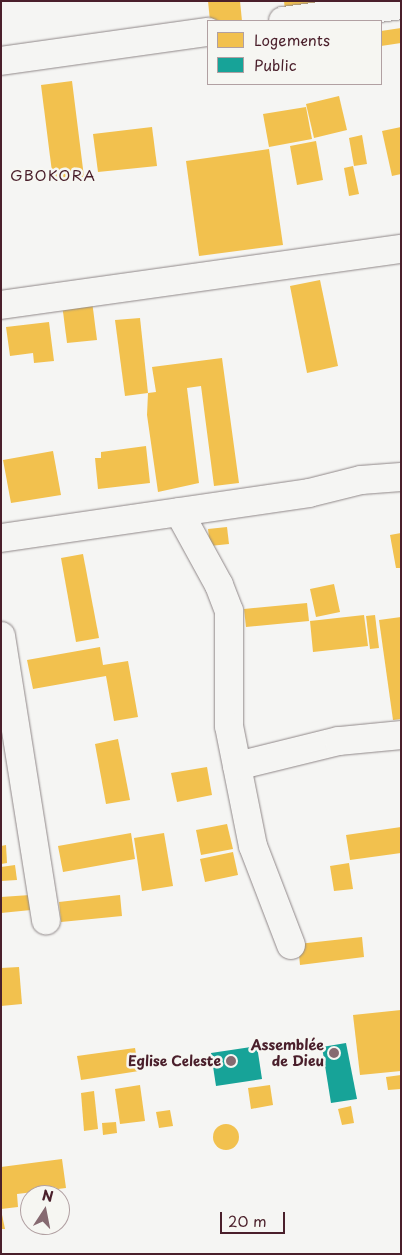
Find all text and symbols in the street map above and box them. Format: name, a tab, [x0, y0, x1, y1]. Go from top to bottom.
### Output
legend	[207, 20, 382, 85]
text: Logements	[254, 28, 330, 51]
text: Public	[254, 53, 297, 76]
district label: GBOKORA	[9, 166, 97, 184]
place label: Assemblée de Dieu	[251, 1037, 324, 1070]
marker: Assemblée de Dieu	[328, 1047, 340, 1059]
place label: Eglise Celeste	[127, 1053, 221, 1069]
marker: Eglise Celeste	[225, 1055, 237, 1067]
text: N	[40, 1184, 55, 1207]
north arrow	[20, 1185, 70, 1235]
scale bar	[222, 1202, 287, 1234]
text: 20 m	[228, 1209, 267, 1232]

